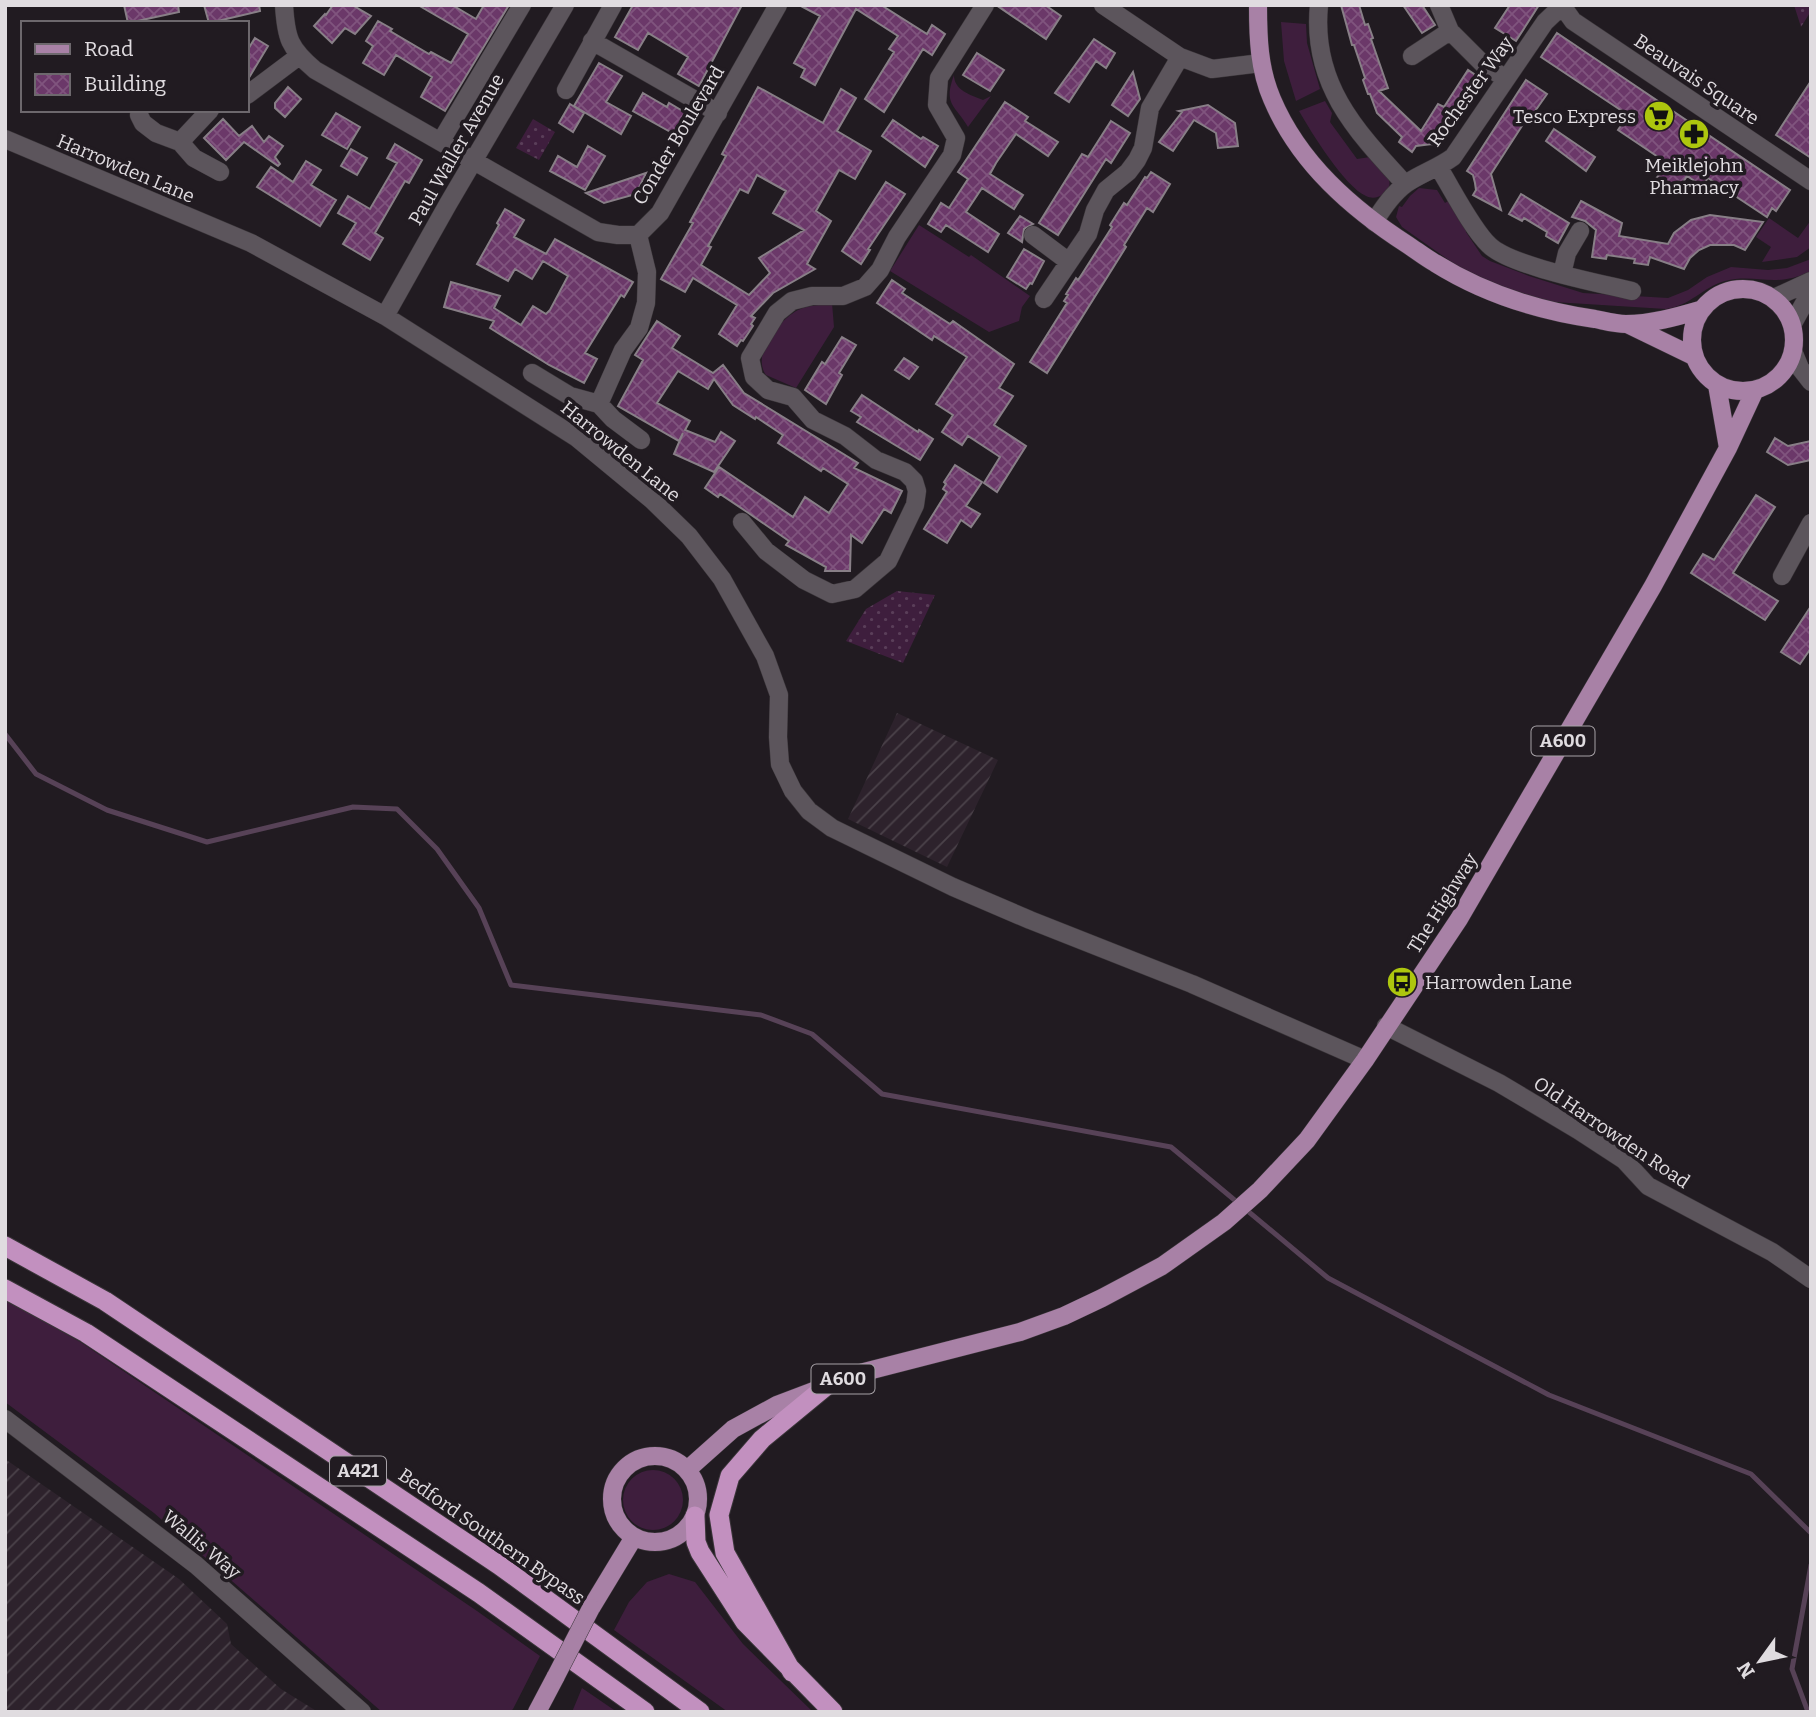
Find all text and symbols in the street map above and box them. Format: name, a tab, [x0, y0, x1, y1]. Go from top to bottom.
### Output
legend	[21, 21, 248, 112]
street label: Beauvais Square	[1630, 29, 1763, 130]
street label: Rochester Way	[1423, 31, 1519, 151]
text: Road	[84, 36, 133, 62]
street label: Conder Boulevard	[628, 62, 729, 209]
street label: Paul Waller Avenue	[404, 70, 509, 229]
text: Building	[84, 71, 167, 97]
supermarket icon: Tesco Express	[1642, 99, 1676, 133]
place label: Tesco Express	[1513, 105, 1636, 128]
pharmacy icon: Meiklejohn Pharmacy	[1677, 117, 1711, 151]
street label: Harrowden Lane	[54, 129, 198, 208]
place label: Meiklejohn Pharmacy	[1645, 154, 1743, 199]
street label: Harrowden Lane	[556, 396, 685, 507]
road number: A600	[1532, 726, 1594, 756]
street label: The Highway	[1402, 848, 1483, 958]
bus stop icon: Harrowden Lane	[1385, 965, 1419, 999]
place label: Harrowden Lane	[1425, 971, 1572, 994]
street label: Old Harrowden Road	[1529, 1072, 1694, 1193]
road number: A600	[812, 1364, 874, 1394]
road number: A421	[330, 1456, 386, 1486]
street label: Bedford Southern Bypass	[394, 1463, 589, 1610]
street label: Wallis Way	[158, 1505, 246, 1584]
north arrow	[1725, 1626, 1795, 1696]
text: N	[1732, 1657, 1760, 1682]

